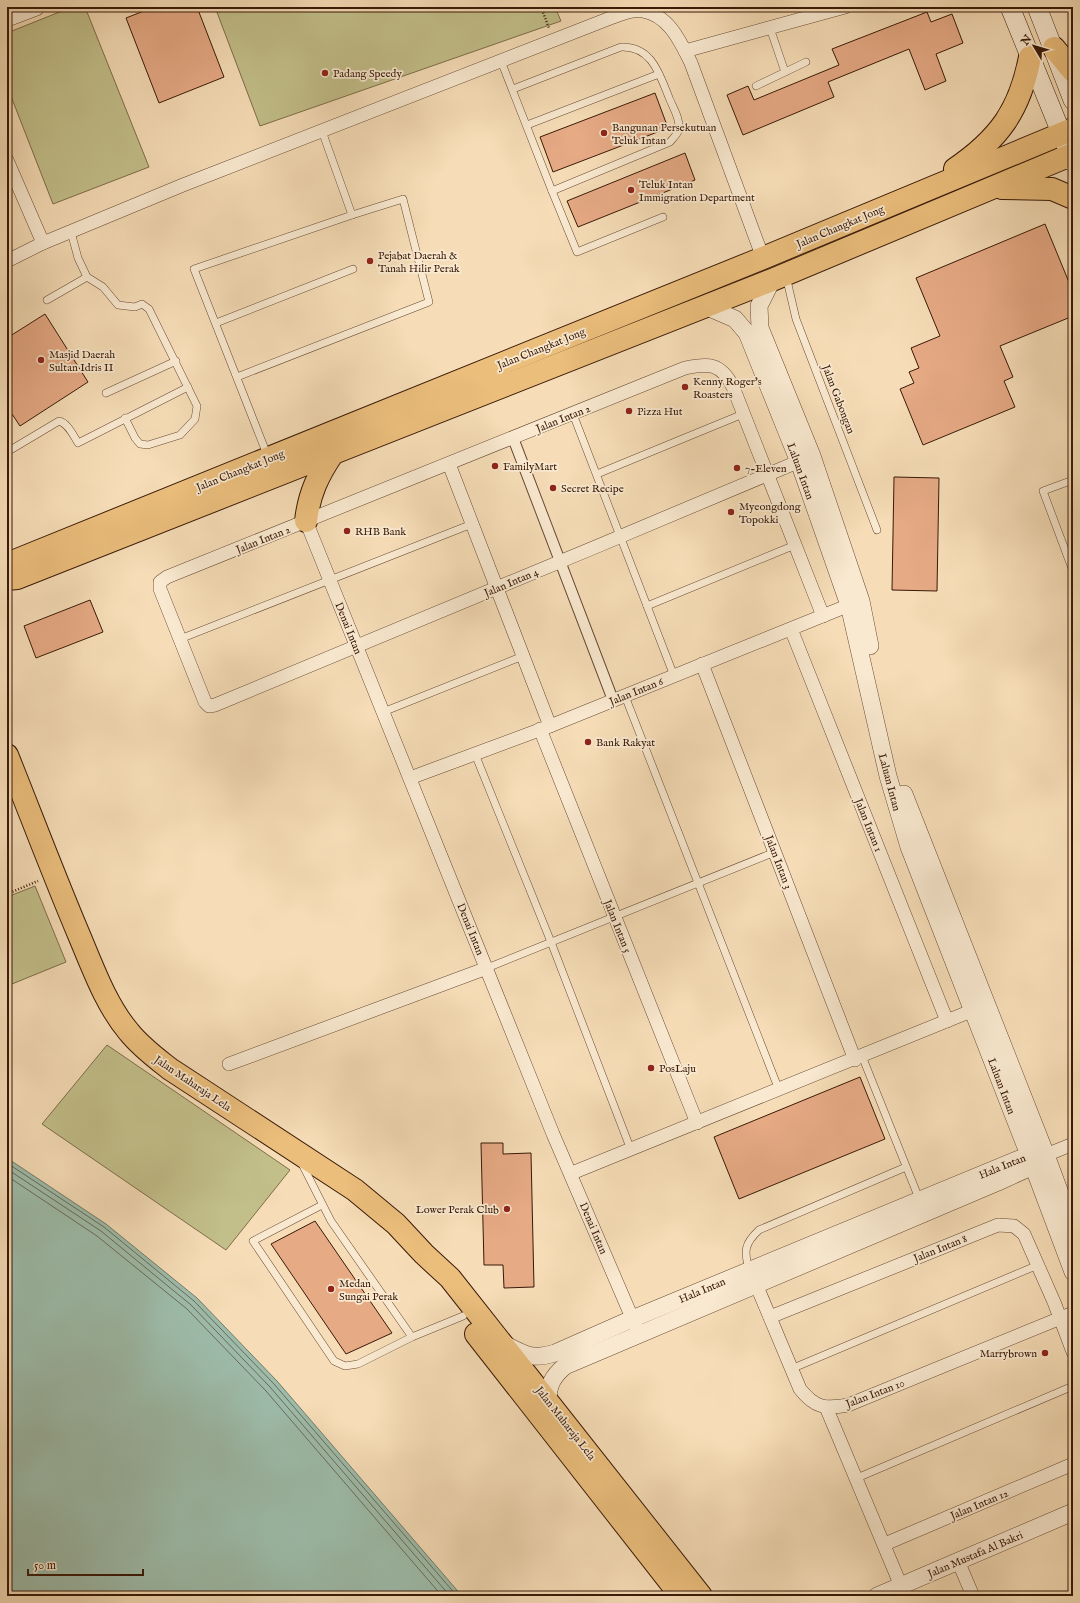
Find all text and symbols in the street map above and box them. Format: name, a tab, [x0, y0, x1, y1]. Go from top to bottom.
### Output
north arrow	[1014, 26, 1054, 66]
text: N	[1018, 32, 1036, 49]
place label: Padang Speedy	[333, 67, 402, 81]
marker: Padang Speedy	[320, 68, 330, 78]
place label: Bangunan Persekutuan Teluk Intan	[612, 121, 716, 148]
marker: Bangunan Persekutuan Teluk Intan	[599, 128, 609, 138]
place label: Teluk Intan Immigration Department	[639, 178, 755, 205]
marker: Teluk Intan Immigration Department	[626, 185, 636, 195]
street label: Jalan Changkat Jong	[793, 202, 887, 253]
place label: Pejabat Daerah & Tanah Hilir Perak	[378, 249, 460, 276]
marker: Pejabat Daerah & Tanah Hilir Perak	[365, 256, 375, 266]
street label: Jalan Changkat Jong	[493, 324, 589, 374]
place label: Masjid Daerah Sultan Idris II	[49, 348, 115, 375]
marker: Masjid Daerah Sultan Idris II	[36, 355, 46, 365]
street label: Jalan Gabongan	[818, 361, 858, 436]
place label: Kenny Roger's Roasters	[693, 375, 762, 402]
marker: Kenny Roger's Roasters	[680, 382, 690, 392]
street label: Jalan Intan 2	[532, 402, 593, 437]
place label: Pizza Hut	[637, 405, 683, 419]
marker: Pizza Hut	[624, 406, 634, 416]
street label: Laluan Intan	[783, 441, 817, 502]
street label: Jalan Changkat Jong	[192, 446, 288, 496]
place label: FamilyMart	[503, 460, 557, 474]
marker: FamilyMart	[490, 461, 500, 471]
place label: 7-Eleven	[745, 462, 787, 476]
marker: 7-Eleven	[732, 463, 742, 473]
place label: Secret Recipe	[561, 482, 624, 496]
marker: Secret Recipe	[548, 483, 558, 493]
place label: Myeongdong Topokki	[739, 500, 802, 527]
marker: Myeongdong Topokki	[726, 507, 736, 517]
street label: Jalan Intan 2	[232, 523, 293, 558]
place label: RHB Bank	[355, 525, 406, 539]
marker: RHB Bank	[342, 526, 352, 536]
street label: Jalan Intan 4	[480, 565, 541, 601]
street label: Denai Intan	[331, 600, 365, 657]
street label: Jalan Intan 6	[605, 675, 666, 710]
place label: Bank Rakyat	[596, 736, 655, 750]
marker: Bank Rakyat	[583, 737, 593, 747]
street label: Laluan Intan	[875, 752, 903, 813]
street label: Jalan Intan 1	[850, 795, 885, 854]
street label: Jalan Intan 3	[761, 832, 795, 891]
street label: Jalan Intan 5	[599, 896, 634, 955]
street label: Denai Intan	[453, 901, 487, 958]
street label: Jalan Maharaja Lela	[150, 1052, 234, 1115]
street label: Laluan Intan	[984, 1056, 1018, 1117]
place label: PosLaju	[659, 1062, 696, 1076]
marker: PosLaju	[646, 1063, 656, 1073]
street label: Hala Intan	[977, 1151, 1028, 1183]
street label: Denai Intan	[576, 1200, 610, 1256]
place label: Lower Perak Club	[416, 1203, 499, 1217]
marker: Lower Perak Club	[502, 1204, 512, 1214]
street label: Jalan Intan 8	[910, 1232, 969, 1267]
street label: Hala Intan	[677, 1275, 728, 1307]
place label: Medan Sungai Perak	[339, 1277, 398, 1304]
marker: Medan Sungai Perak	[326, 1284, 336, 1294]
place label: Marrybrown	[980, 1347, 1037, 1361]
marker: Marrybrown	[1040, 1348, 1050, 1358]
street label: Jalan Intan 10	[842, 1376, 907, 1412]
street label: Jalan Maharaja Lela	[531, 1382, 599, 1464]
street label: Jalan Intan 12	[946, 1486, 1010, 1524]
street label: Jalan Mustafa Al Bakri	[924, 1528, 1025, 1582]
scale bar	[28, 1551, 143, 1577]
text: 50 m	[34, 1558, 56, 1573]

